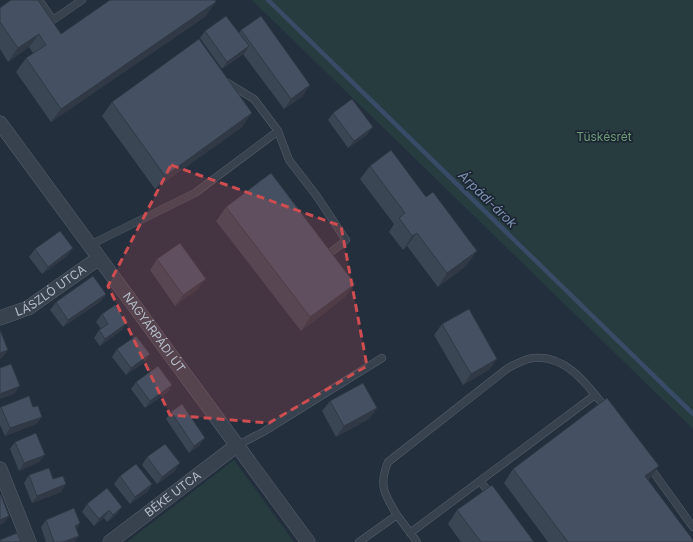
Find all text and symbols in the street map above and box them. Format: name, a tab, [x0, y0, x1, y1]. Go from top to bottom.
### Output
park label: Tüskésrét	[576, 129, 632, 144]
water label: Árpádi-árok	[455, 167, 521, 231]
street label: LÁSZLÓ UTCA	[13, 261, 89, 319]
street label: NAGYÁRPÁDI ÚT	[120, 289, 189, 375]
street label: BÉKE UTCA	[141, 467, 204, 520]

